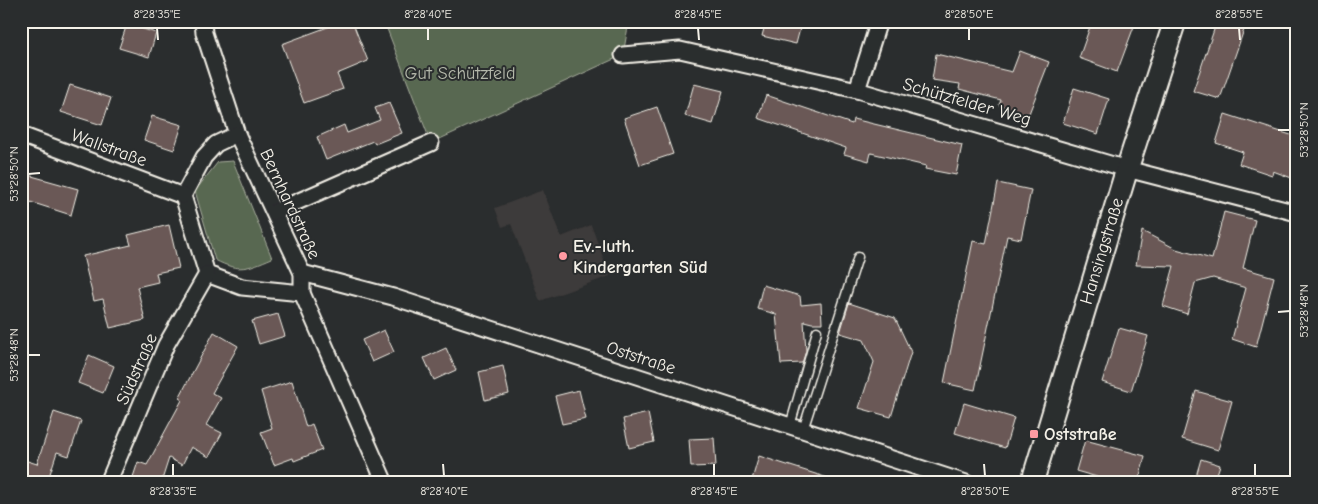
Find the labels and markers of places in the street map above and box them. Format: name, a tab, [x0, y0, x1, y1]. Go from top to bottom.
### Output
place label: Ev.-luth. Kindergarten Süd	[573, 236, 708, 278]
marker: Ev.-luth. Kindergarten Süd	[557, 250, 569, 262]
place label: Oststraße	[1044, 424, 1117, 445]
marker: Oststraße	[1028, 428, 1040, 440]

